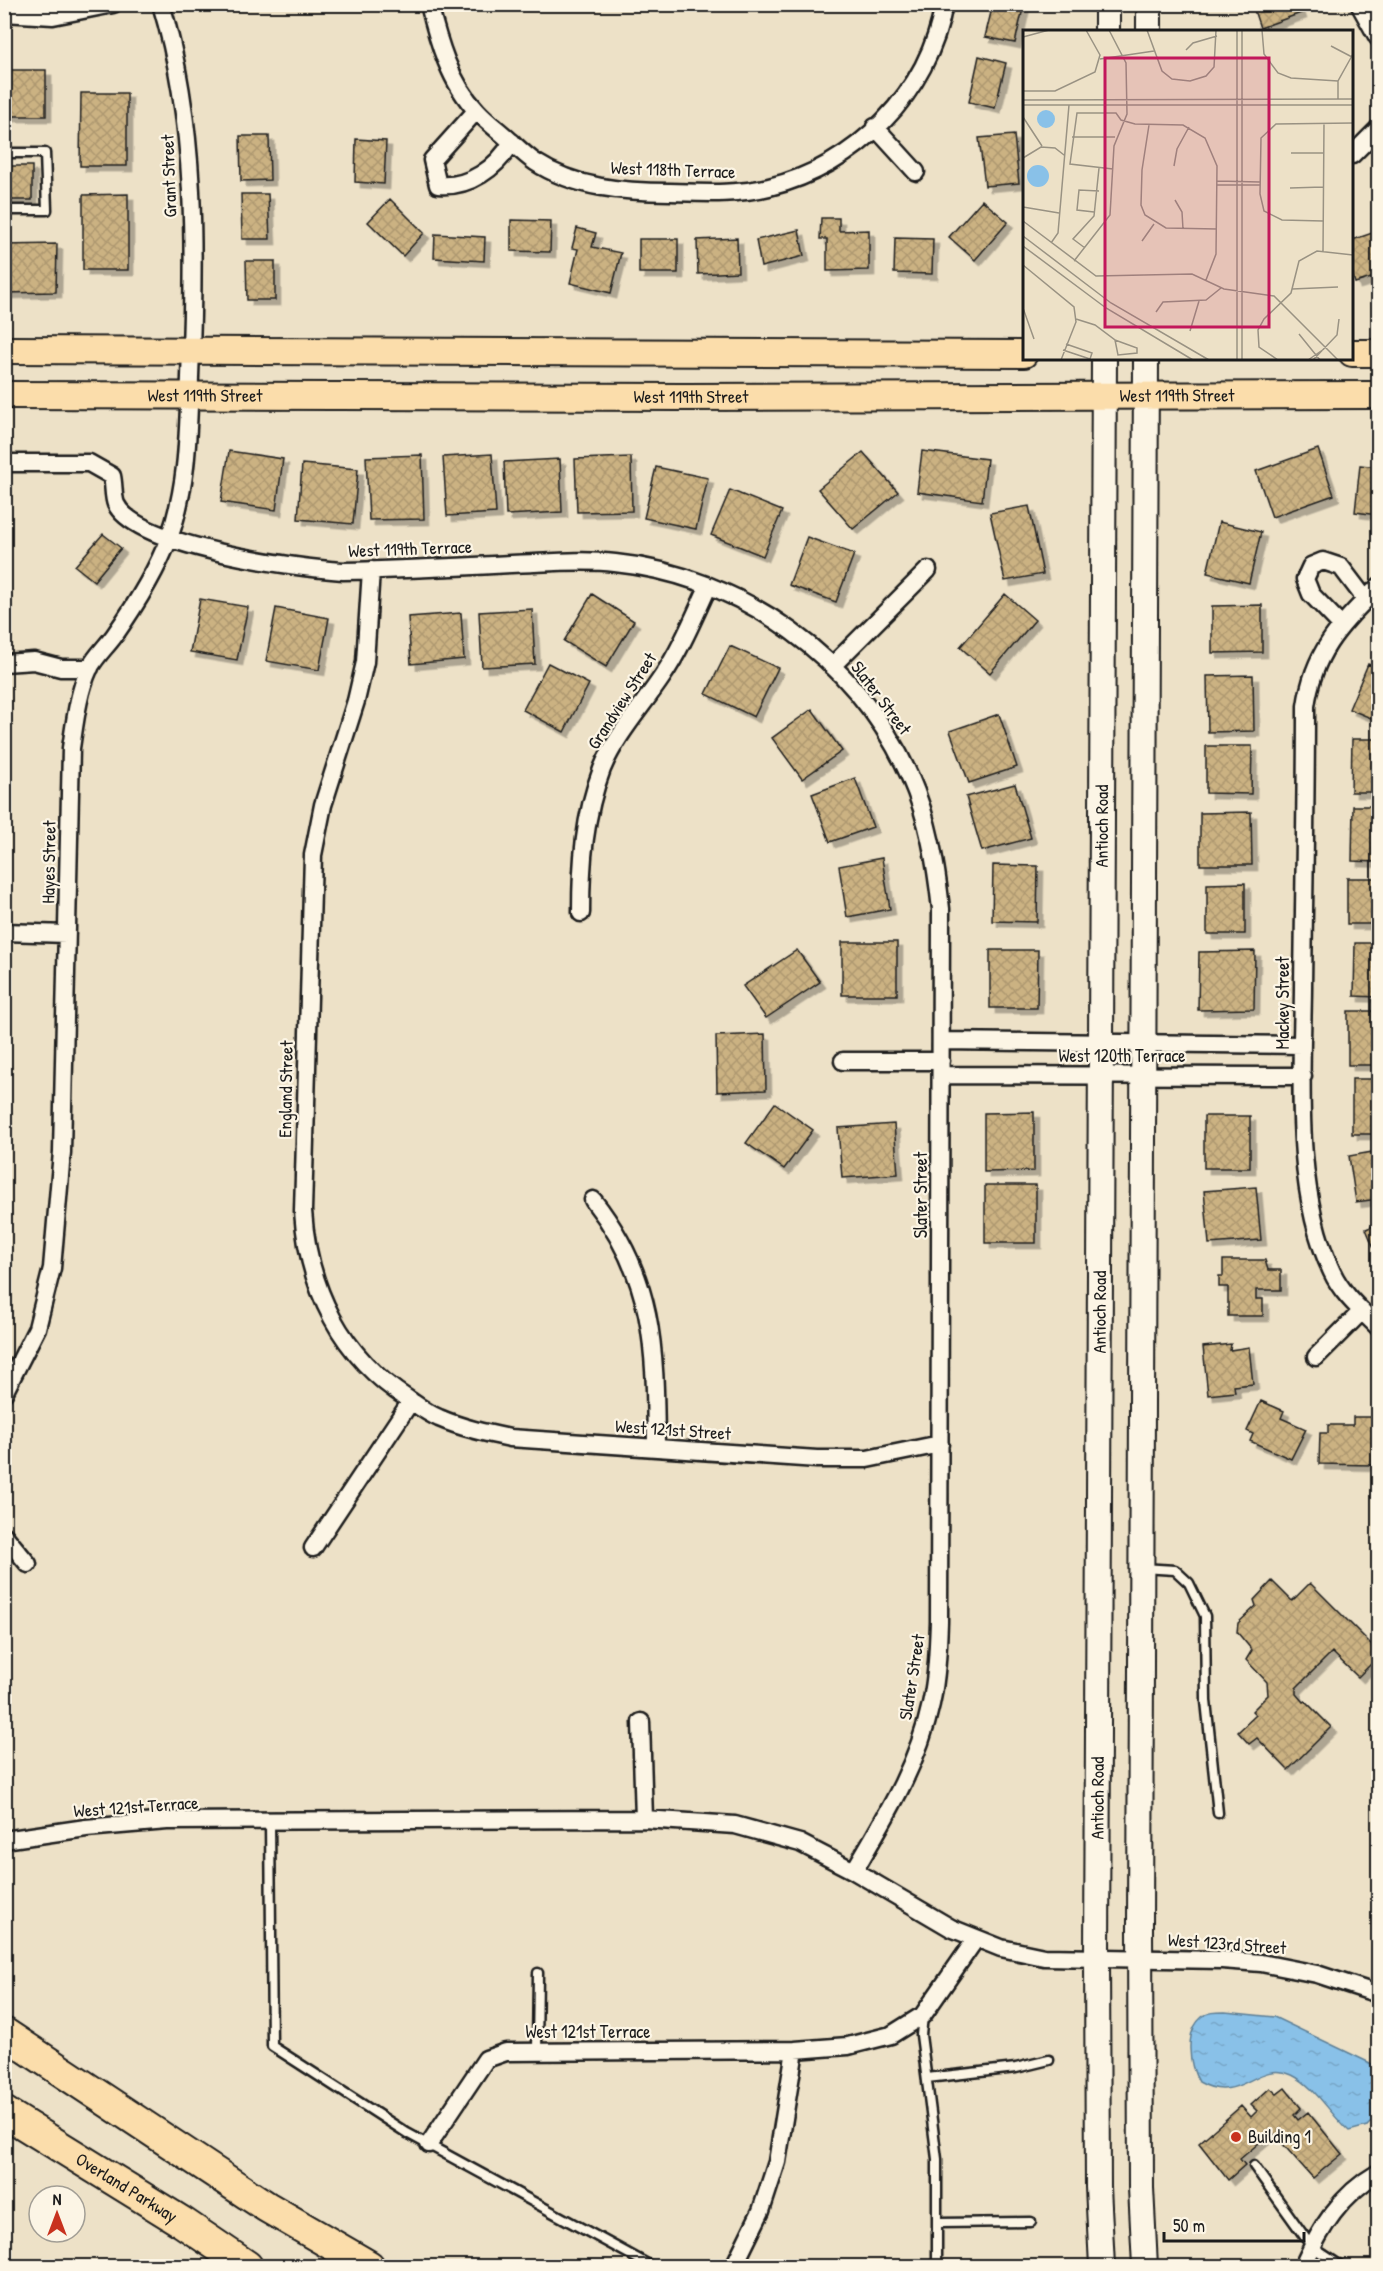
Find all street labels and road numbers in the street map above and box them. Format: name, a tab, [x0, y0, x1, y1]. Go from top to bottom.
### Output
street label: Grant Street	[155, 133, 182, 218]
street label: West 118th Terrace	[610, 155, 736, 184]
street label: West 119th Street	[147, 382, 263, 408]
street label: West 119th Street	[1119, 382, 1235, 408]
street label: West 119th Street	[633, 384, 749, 409]
street label: West 119th Terrace	[348, 534, 472, 563]
street label: Grandview Street	[581, 647, 663, 754]
street label: Slater Street	[845, 656, 918, 740]
street label: Antioch Road	[1089, 785, 1114, 868]
street label: Hayes Street	[35, 819, 62, 904]
street label: Mackey Street	[1270, 956, 1295, 1050]
street label: England Street	[272, 1039, 299, 1138]
street label: West 120th Terrace	[1058, 1043, 1186, 1068]
street label: Slater Street	[908, 1151, 933, 1238]
street label: Antioch Road	[1087, 1271, 1112, 1354]
street label: West 121st Street	[614, 1413, 733, 1446]
street label: Slater Street	[892, 1631, 931, 1722]
street label: Antioch Road	[1085, 1757, 1110, 1840]
street label: West 121st Terrace	[73, 1790, 199, 1823]
street label: West 123rd Street	[1167, 1927, 1288, 1960]
street label: West 121st Terrace	[526, 2019, 650, 2044]
street label: Overland Parkway	[71, 2146, 183, 2229]

